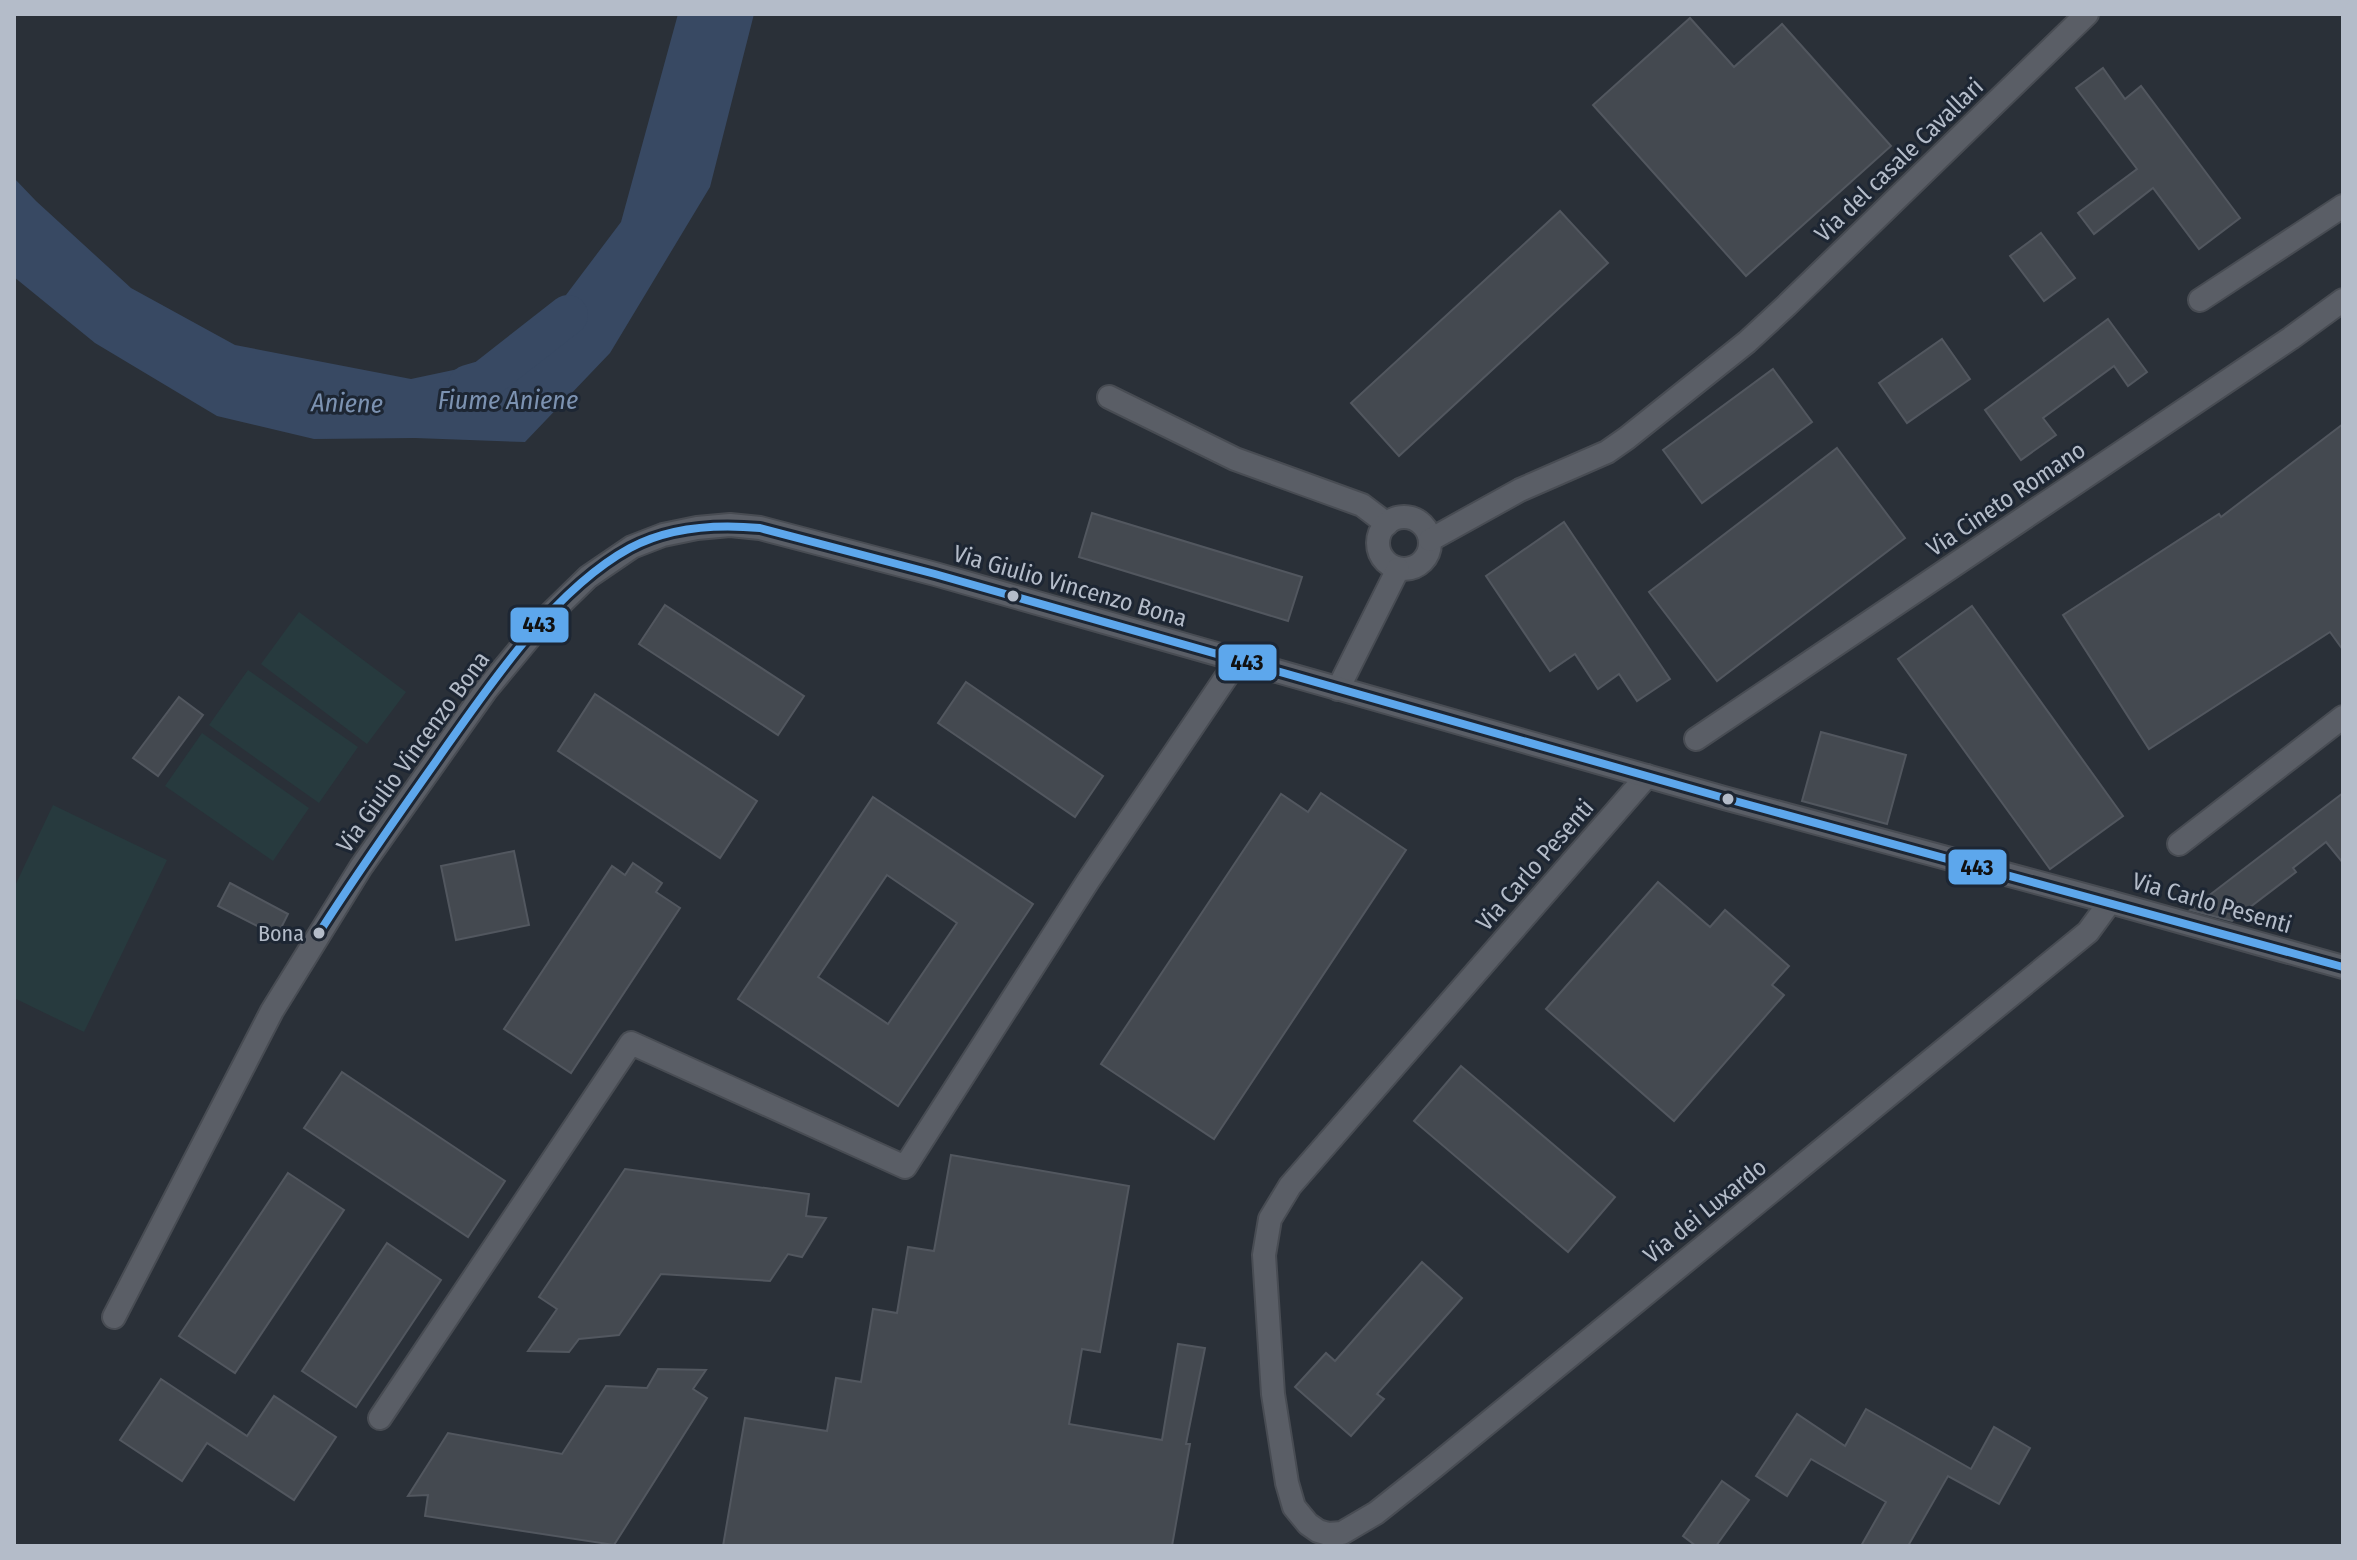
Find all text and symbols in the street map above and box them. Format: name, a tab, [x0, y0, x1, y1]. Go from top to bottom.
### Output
street label: Via del casale Cavallari	[1809, 72, 1989, 248]
water label: Fiume Aniene	[438, 385, 578, 416]
water label: Aniene	[310, 387, 383, 420]
street label: Via Cineto Romano	[1921, 436, 2091, 562]
street label: Via Giulio Vincenzo Bona	[950, 539, 1190, 633]
unlabelled marker	[1005, 588, 1021, 604]
line badge: 443	[509, 606, 570, 644]
text: 443	[523, 611, 555, 638]
line badge: 443	[1217, 643, 1278, 682]
street label: Via Giulio Vincenzo Bona	[331, 646, 495, 858]
text: 443	[1231, 649, 1263, 676]
unlabelled marker	[1720, 791, 1736, 807]
street label: Via Carlo Pesenti	[1470, 794, 1600, 936]
line badge: 443	[1947, 848, 2008, 886]
text: 443	[1961, 854, 1993, 881]
street label: Via Carlo Pesenti	[2129, 867, 2295, 939]
place label: Bona	[258, 920, 304, 947]
marker: Bona	[311, 925, 327, 941]
street label: Via dei Luxardo	[1638, 1153, 1772, 1269]

